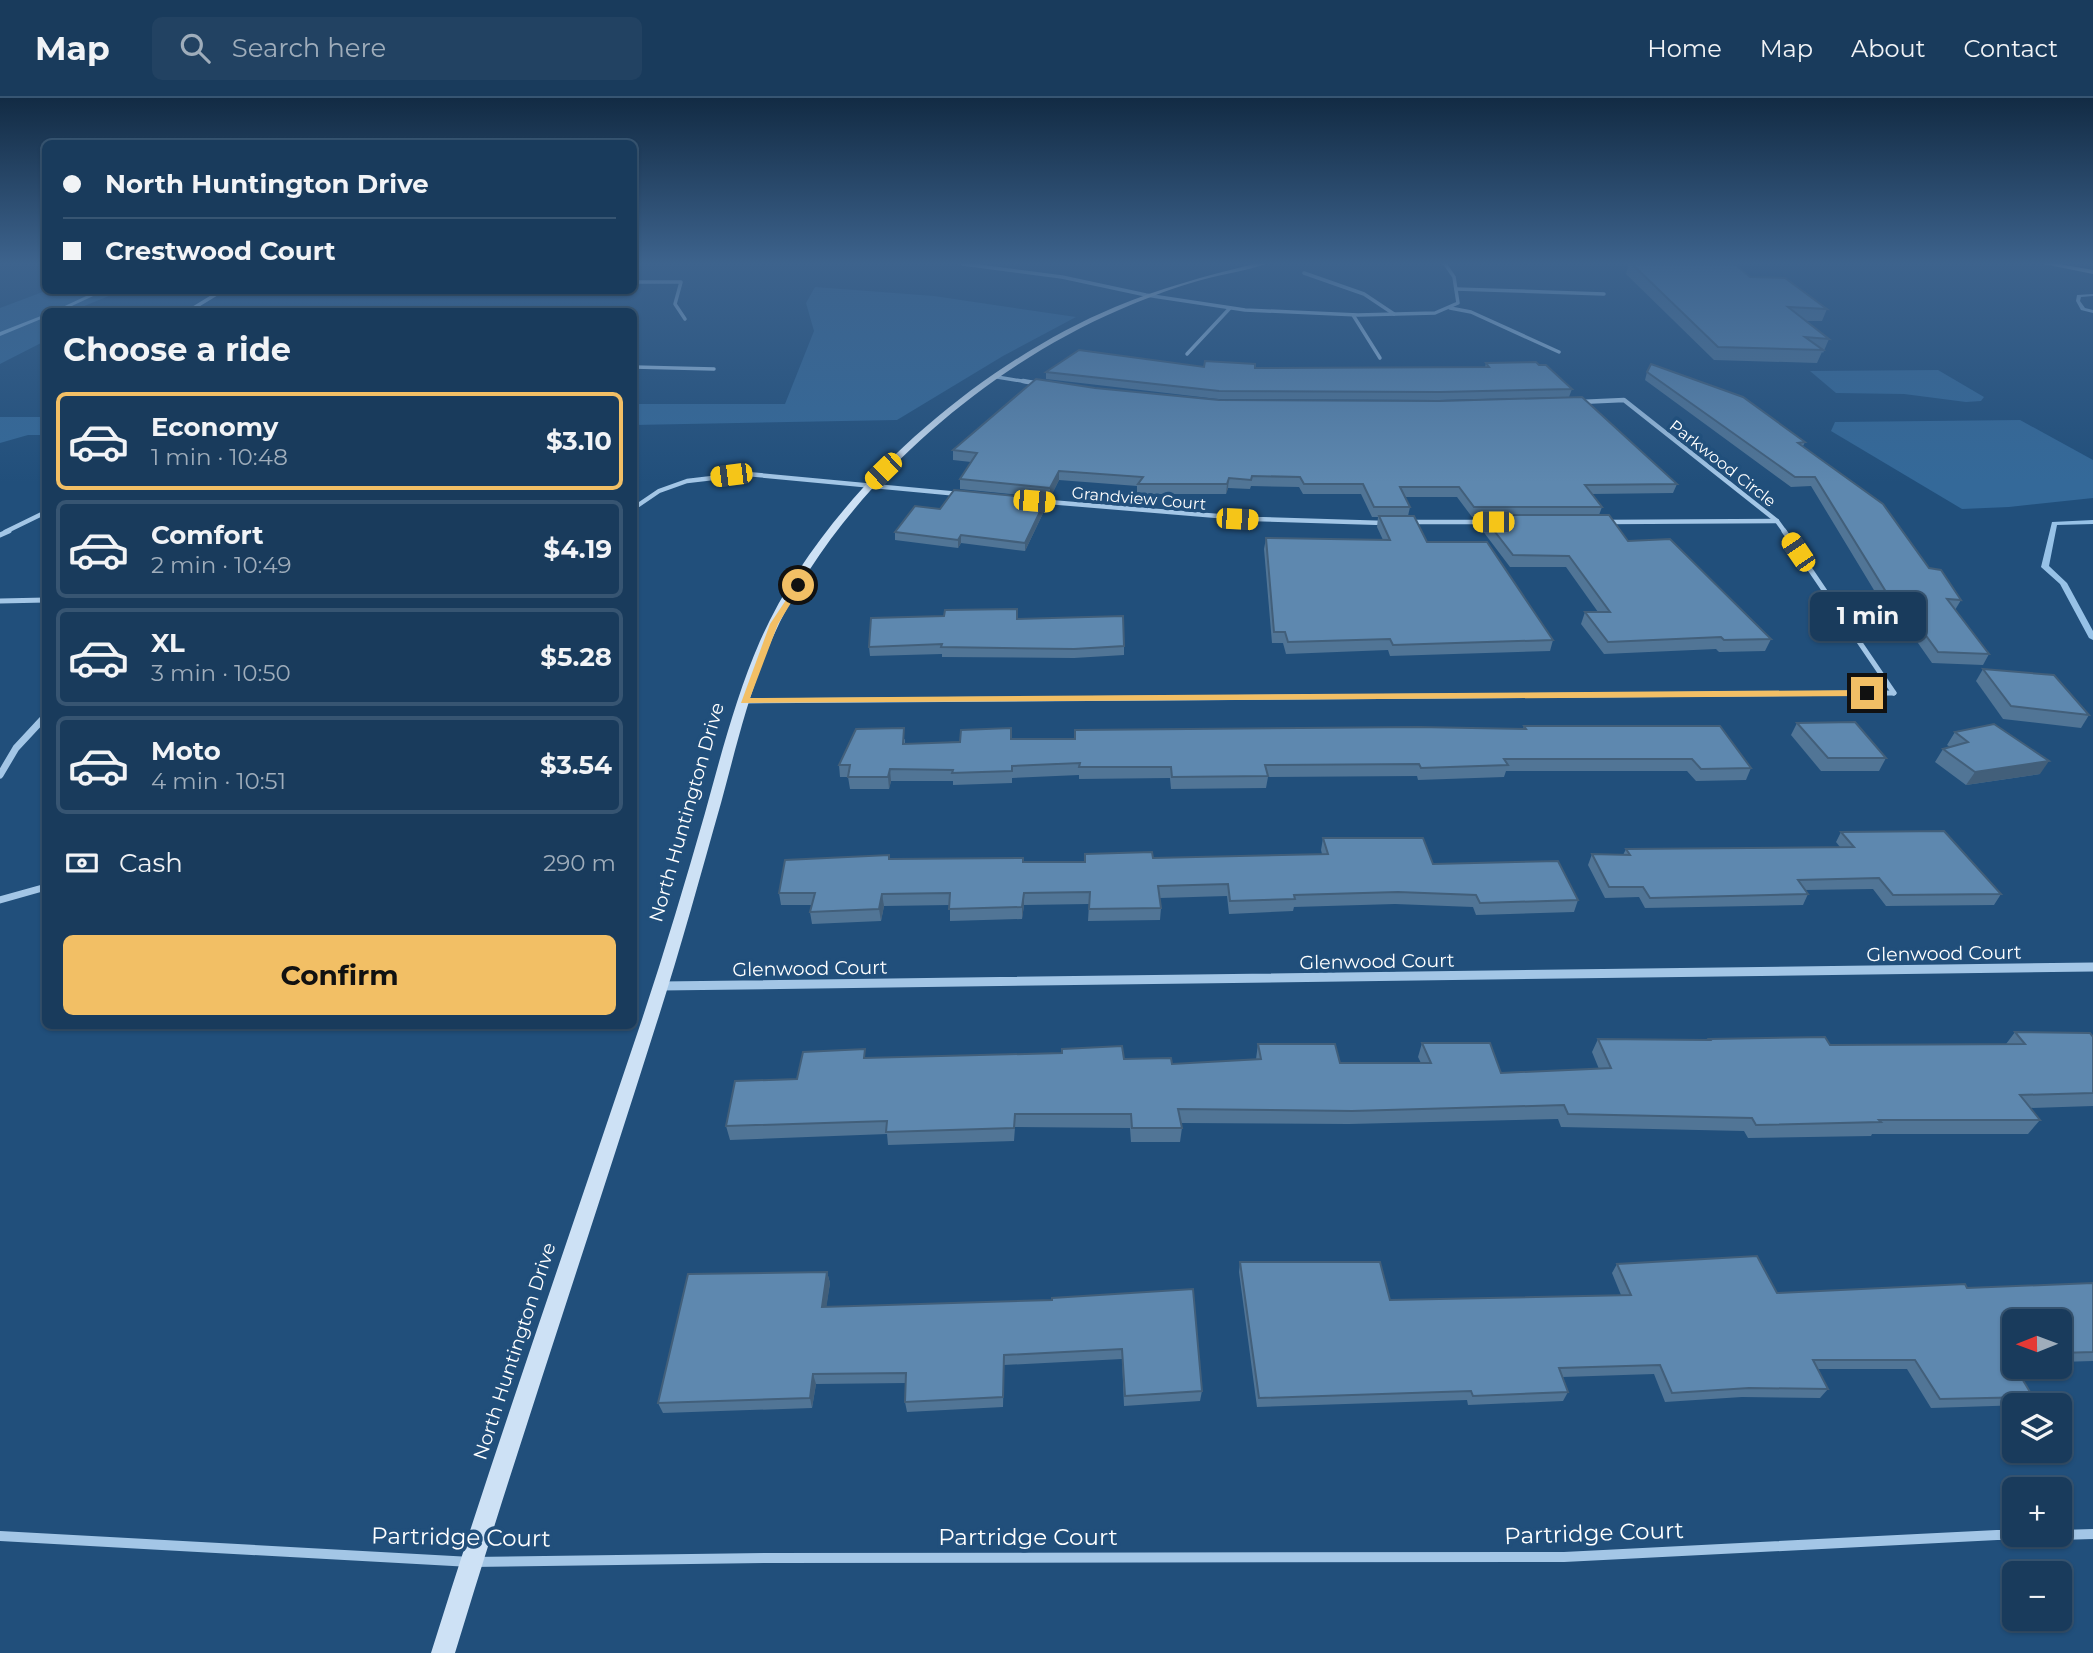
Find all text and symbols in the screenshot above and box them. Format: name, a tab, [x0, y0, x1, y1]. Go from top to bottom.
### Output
search box	[152, 17, 642, 80]
text: Map	[35, 28, 110, 68]
icon: search	[176, 29, 214, 67]
text: Search here	[232, 32, 386, 64]
text: Home	[1647, 34, 1722, 63]
text: Map	[1760, 34, 1813, 63]
text: About	[1851, 34, 1925, 63]
text: Contact	[1963, 34, 2058, 63]
text: North Huntington Drive	[105, 168, 429, 200]
text: Crestwood Court	[105, 235, 336, 267]
text: Choose a ride	[63, 330, 291, 369]
icon: car	[67, 410, 130, 473]
text: Economy	[151, 411, 278, 443]
street label: Parkwood Circle	[1666, 416, 1780, 511]
text: $3.10	[546, 425, 612, 457]
text: 1 min · 10:48	[151, 443, 288, 471]
car	[861, 449, 906, 493]
car	[709, 462, 754, 488]
street label: Grandview Court	[1071, 483, 1207, 514]
car	[1013, 489, 1056, 513]
car	[1216, 507, 1259, 531]
car	[1473, 512, 1515, 533]
icon: car	[67, 518, 130, 581]
text: Comfort	[151, 519, 263, 551]
car	[1778, 529, 1819, 575]
text: $4.19	[544, 533, 612, 565]
text: 2 min · 10:49	[151, 551, 292, 579]
route start	[782, 569, 814, 601]
callout: 1 min	[1809, 592, 1925, 640]
text: 1 min	[1837, 602, 1899, 630]
icon: car	[67, 626, 130, 689]
text: XL	[151, 627, 185, 659]
text: $5.28	[540, 641, 612, 673]
text: 3 min · 10:50	[151, 659, 291, 687]
route end	[1851, 677, 1883, 709]
street label: North Huntington Drive	[644, 700, 729, 925]
icon: car	[67, 734, 130, 797]
text: Moto	[151, 735, 221, 767]
text: $3.54	[540, 749, 612, 781]
text: 4 min · 10:51	[151, 767, 286, 795]
icon: cash	[63, 844, 101, 882]
text: Cash	[119, 847, 183, 879]
text: 290 m	[543, 849, 616, 877]
button: Confirm	[63, 935, 616, 1015]
street label: Glenwood Court	[1866, 941, 2022, 966]
street label: Glenwood Court	[1299, 949, 1455, 974]
street label: Glenwood Court	[732, 956, 888, 981]
street label: North Huntington Drive	[468, 1239, 561, 1463]
north arrow	[2002, 1309, 2072, 1379]
map controls	[2002, 1309, 2072, 1631]
button: layers	[2002, 1393, 2072, 1463]
button: +	[2002, 1477, 2072, 1547]
street label: Partridge Court	[1504, 1516, 1684, 1550]
street label: Partridge Court	[371, 1521, 551, 1553]
street label: Partridge Court	[938, 1523, 1118, 1551]
button: −	[2002, 1561, 2072, 1631]

